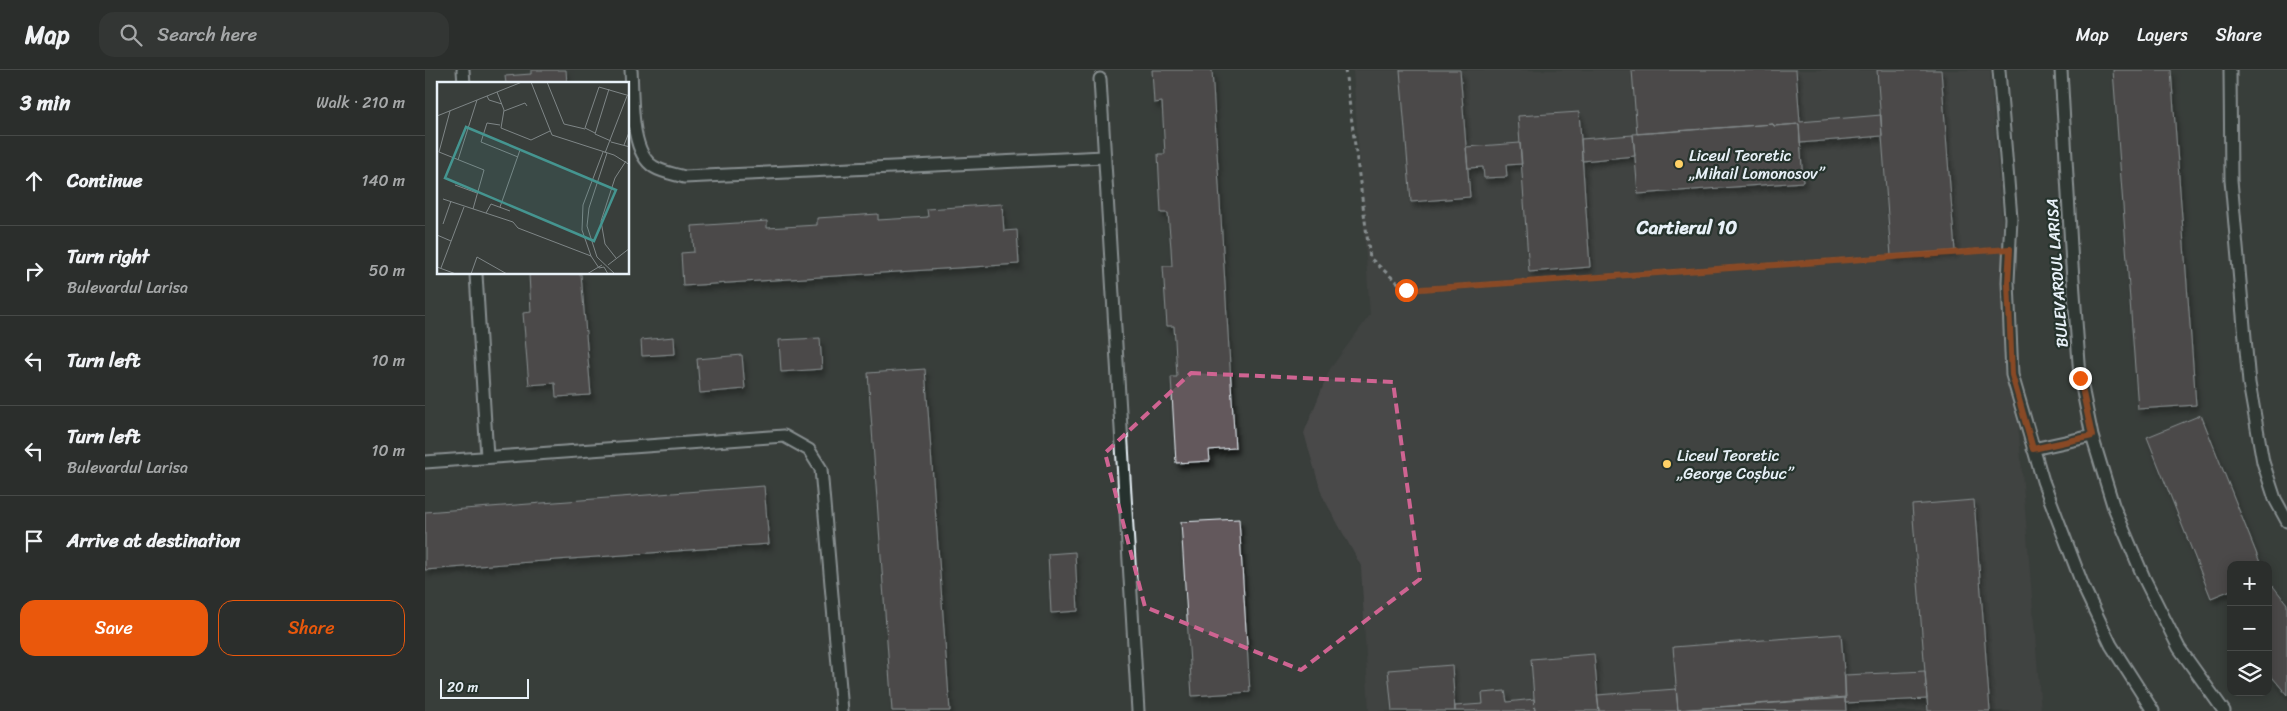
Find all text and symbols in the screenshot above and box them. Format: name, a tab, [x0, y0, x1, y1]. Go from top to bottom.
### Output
search box	[99, 12, 449, 57]
text: Map	[25, 14, 69, 56]
text: Search here	[157, 18, 257, 51]
text: Map	[2076, 19, 2109, 51]
text: Layers	[2137, 19, 2188, 51]
text: Share	[2216, 19, 2262, 51]
icon: search	[117, 21, 145, 49]
inset map	[437, 82, 630, 275]
text: 3 min	[20, 84, 70, 122]
text: Walk · 210 m	[316, 88, 405, 117]
place label: Liceul Teoretic „Mihail Lomonosov”	[1688, 141, 1826, 188]
marker: Liceul Teoretic „Mihail Lomonosov”	[1673, 158, 1685, 170]
text: Continue	[67, 164, 143, 197]
text: 140 m	[362, 166, 405, 195]
icon: ahead	[20, 167, 48, 195]
street label: BULEVARDUL LARISA	[2037, 197, 2077, 349]
district label: Cartierul 10	[1636, 211, 1737, 244]
text: Turn right	[67, 240, 149, 273]
text: 50 m	[369, 256, 405, 285]
icon: right	[20, 257, 48, 285]
text: Bulevardul Larisa	[67, 273, 188, 302]
route start	[1395, 279, 1418, 302]
text: Turn left	[67, 344, 140, 377]
text: 10 m	[372, 346, 405, 375]
icon: left	[20, 347, 48, 375]
route end	[2069, 367, 2092, 390]
text: Turn left	[67, 420, 140, 453]
text: 10 m	[372, 436, 405, 465]
icon: left	[20, 437, 48, 465]
place label: Liceul Teoretic „George Coșbuc”	[1676, 441, 1795, 488]
text: Bulevardul Larisa	[67, 453, 188, 482]
marker: Liceul Teoretic „George Coșbuc”	[1661, 458, 1673, 470]
text: Arrive at destination	[67, 524, 240, 557]
icon: arrive	[20, 527, 48, 555]
map controls	[2227, 561, 2272, 696]
button: +	[2227, 561, 2272, 606]
button: Save	[20, 600, 208, 656]
button: Share	[218, 600, 405, 656]
button: −	[2227, 606, 2272, 651]
button: layers	[2227, 651, 2272, 696]
text: 20 m	[447, 675, 478, 700]
scale bar	[440, 676, 529, 699]

